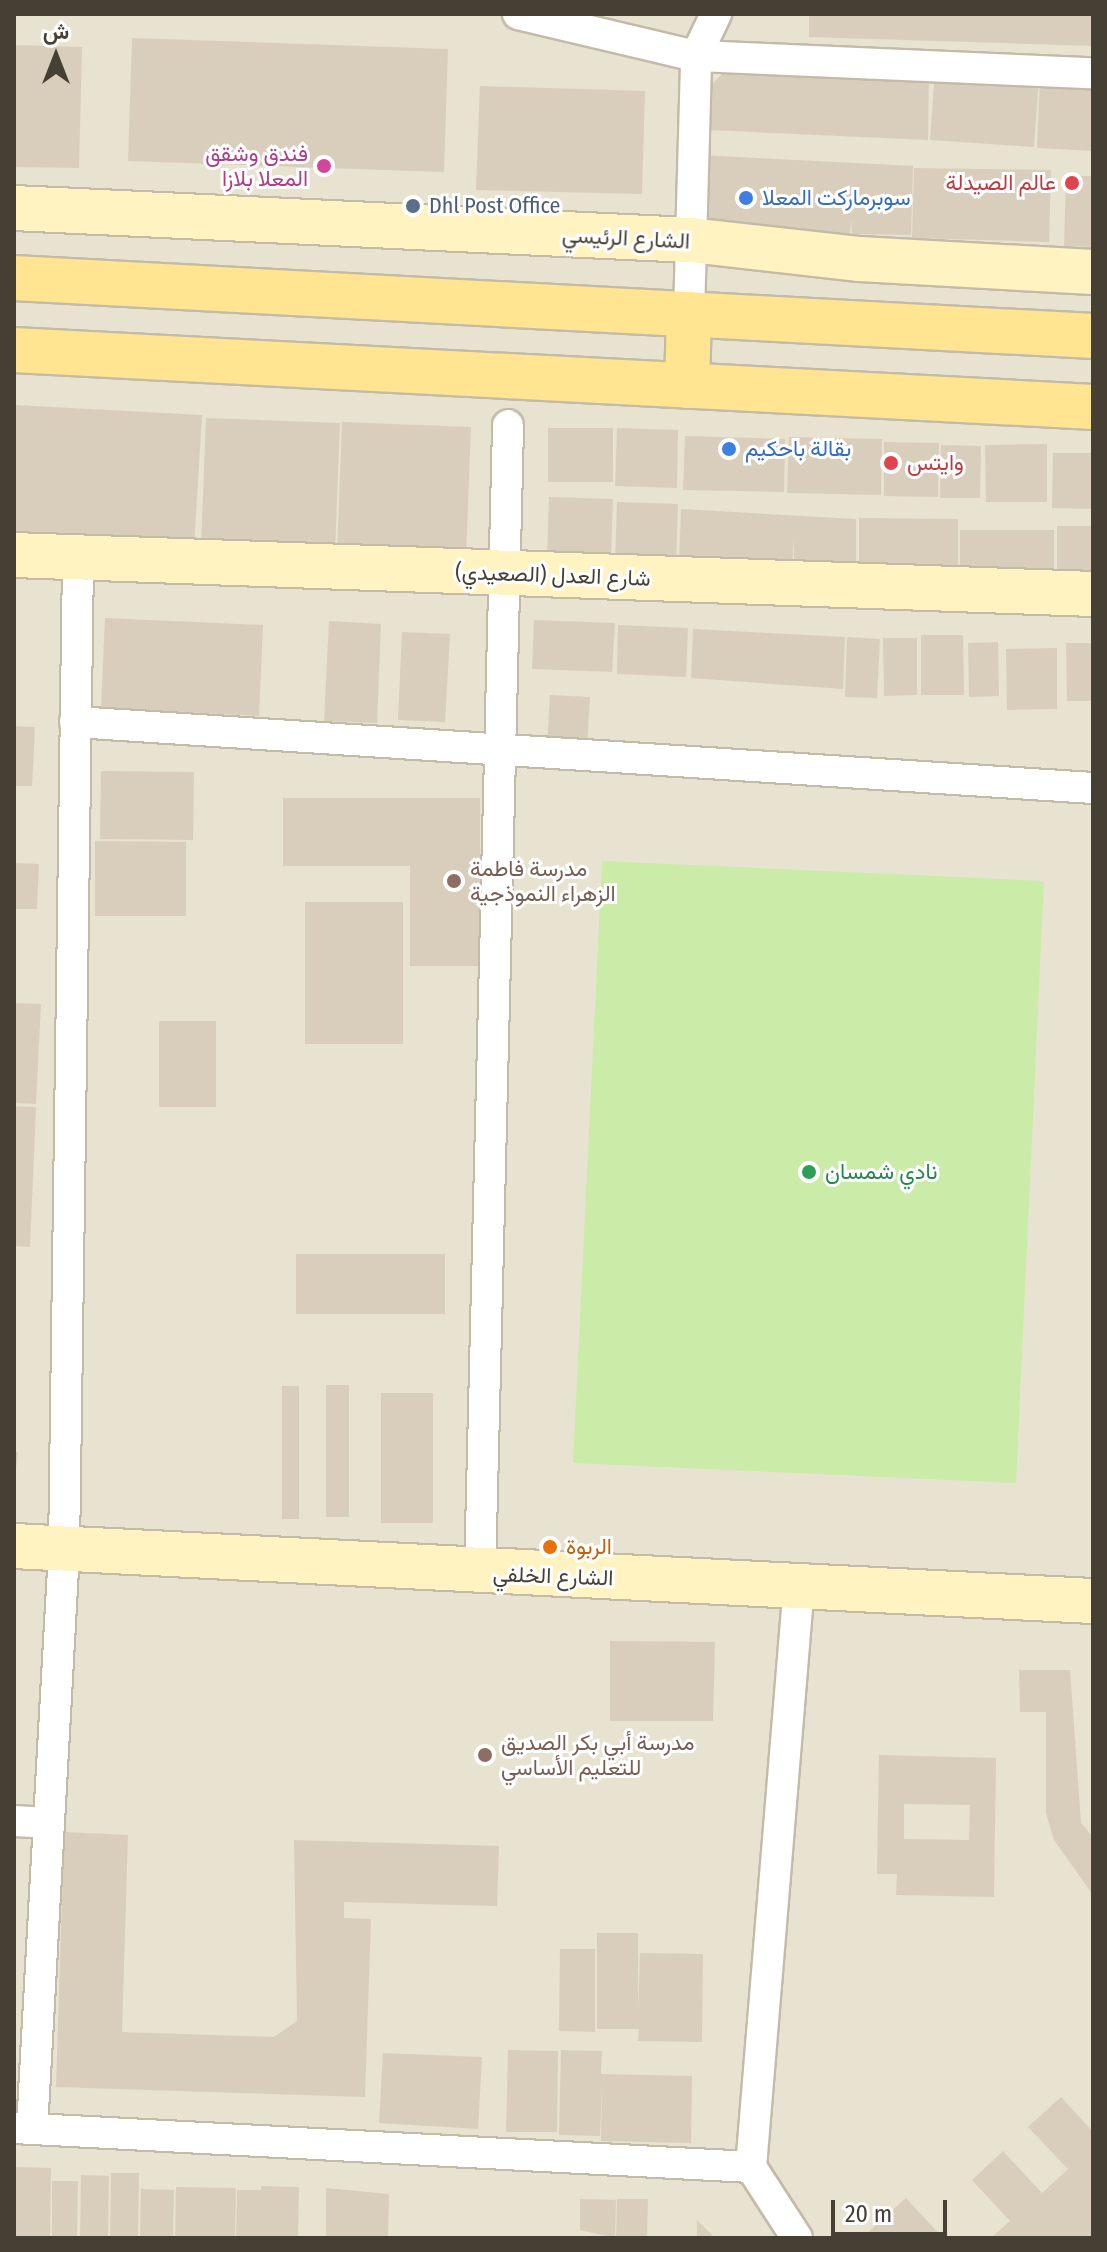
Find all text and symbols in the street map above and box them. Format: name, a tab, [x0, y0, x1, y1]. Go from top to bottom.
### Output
north arrow	[16, 16, 96, 96]
text: ش	[43, 18, 69, 45]
place label: فندق وشقق المعلا بلازا	[205, 140, 308, 192]
marker: فندق وشقق المعلا بلازا	[315, 157, 333, 175]
place label: عالم الصيدلة	[946, 170, 1056, 196]
marker: عالم الصيدلة	[1063, 174, 1081, 192]
place label: سوبرماركت المعلا	[762, 185, 911, 211]
marker: سوبرماركت المعلا	[737, 189, 755, 207]
place label: Dhl Post Office	[429, 193, 560, 219]
marker: Dhl Post Office	[404, 197, 422, 215]
street label: الشارع الرئيسي	[561, 221, 691, 255]
place label: بقالة باحكيم	[745, 436, 851, 462]
marker: بقالة باحكيم	[720, 440, 738, 458]
place label: وايتس	[907, 450, 964, 476]
marker: وايتس	[882, 454, 900, 472]
street label: شارع العدل (الصعيدي)	[455, 558, 651, 592]
place label: مدرسة فاطمة الزهراء النموذجية	[470, 855, 616, 906]
marker: مدرسة فاطمة الزهراء النموذجية	[445, 872, 463, 890]
place label: نادي شمسان	[825, 1159, 937, 1185]
marker: نادي شمسان	[800, 1163, 818, 1181]
place label: الربوة	[566, 1534, 612, 1560]
marker: الربوة	[541, 1538, 559, 1556]
street label: الشارع الخلفي	[492, 1561, 614, 1591]
place label: مدرسة أبي بكر الصديق للتعليم الأساسي	[501, 1729, 695, 1780]
marker: مدرسة أبي بكر الصديق للتعليم الأساسي	[476, 1746, 494, 1764]
scale bar	[835, 2184, 951, 2234]
text: 20 m	[845, 2200, 892, 2228]

